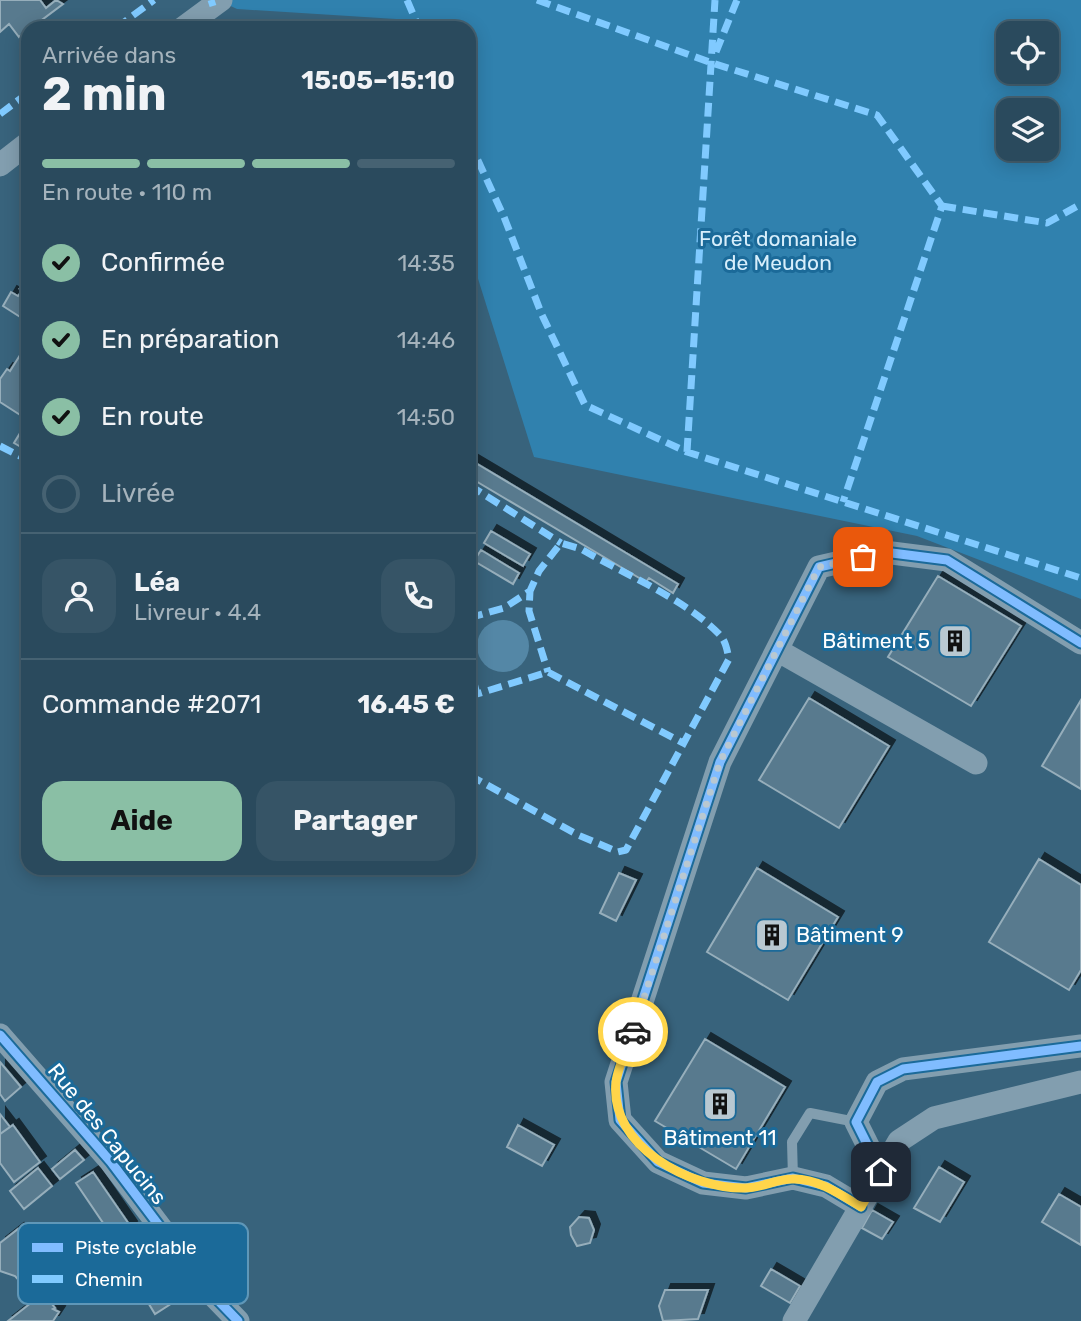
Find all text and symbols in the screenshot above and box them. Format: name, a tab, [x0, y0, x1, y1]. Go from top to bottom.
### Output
map controls	[996, 21, 1059, 161]
button: locate	[996, 21, 1059, 84]
text: Arrivée dans	[42, 41, 176, 69]
text: 15:05–15:10	[301, 65, 455, 96]
text: 2 min	[42, 67, 167, 122]
button: layers	[996, 98, 1059, 161]
text: En route · 110 m	[42, 178, 212, 206]
park label: Forêt domaniale de Meudon	[699, 226, 857, 275]
icon: check	[42, 244, 80, 282]
text: Confirmée	[101, 247, 225, 278]
text: 14:35	[398, 249, 455, 277]
icon: check	[42, 321, 80, 359]
text: En préparation	[101, 324, 279, 355]
text: 14:46	[397, 326, 455, 354]
icon: check	[42, 398, 80, 436]
text: En route	[101, 401, 204, 432]
text: 14:50	[397, 403, 455, 431]
text: Livrée	[101, 478, 175, 509]
pin	[833, 527, 893, 587]
icon: bag	[844, 538, 882, 576]
button: person	[42, 559, 116, 633]
button: phone	[381, 559, 455, 633]
text: Léa	[134, 567, 180, 598]
text: Livreur · 4.4	[134, 598, 261, 626]
building icon: Bâtiment 5	[936, 622, 974, 660]
place label: Bâtiment 5	[822, 628, 930, 653]
text: Commande #2071	[42, 689, 261, 720]
text: 16.45 €	[357, 689, 455, 720]
button: Aide	[42, 781, 242, 861]
button: Partager	[256, 781, 455, 861]
building icon: Bâtiment 9	[753, 916, 791, 954]
place label: Bâtiment 9	[796, 922, 904, 947]
courier	[598, 997, 668, 1067]
icon: car	[614, 1013, 652, 1051]
street label: Rue des Capucins	[43, 1058, 172, 1209]
building icon: Bâtiment 11	[701, 1085, 739, 1123]
place label: Bâtiment 11	[663, 1125, 777, 1150]
pin	[851, 1142, 911, 1202]
icon: home	[862, 1153, 900, 1191]
legend	[18, 1223, 248, 1304]
text: Piste cyclable	[75, 1236, 197, 1259]
text: Chemin	[75, 1268, 143, 1291]

